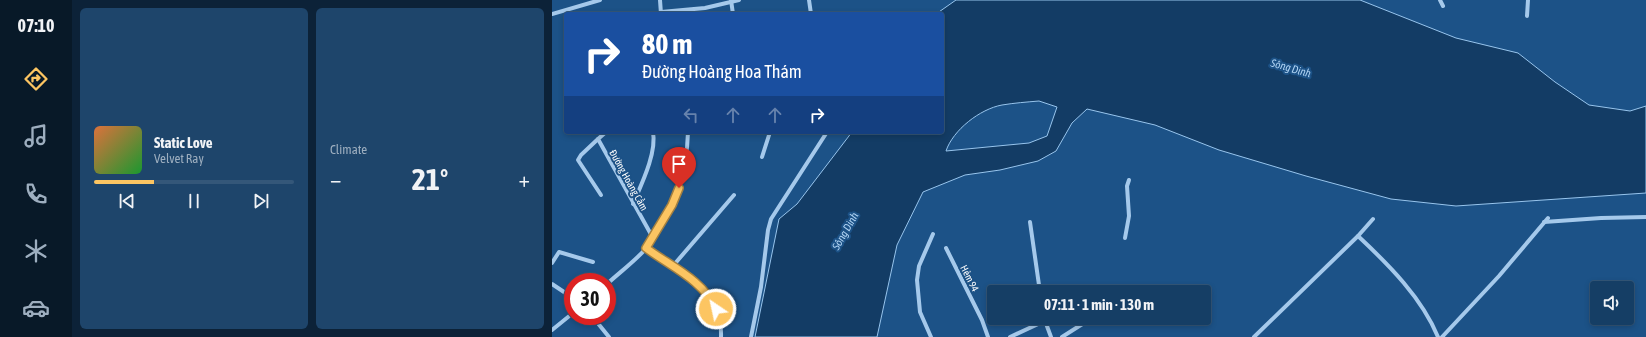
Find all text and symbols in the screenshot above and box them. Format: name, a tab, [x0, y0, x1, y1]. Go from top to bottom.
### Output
text: 07:10	[17, 15, 55, 36]
icon: right	[576, 28, 628, 80]
text: 80 m	[642, 28, 692, 60]
water label: Sông Dinh	[1269, 56, 1313, 80]
text: Đường Hoàng Hoa Thám	[642, 61, 802, 82]
icon: directions	[22, 65, 50, 93]
icon: left	[680, 104, 702, 126]
icon: ahead	[722, 104, 744, 126]
icon: ahead	[764, 104, 786, 126]
icon: right	[806, 104, 828, 126]
icon: music	[22, 122, 50, 150]
text: Static Love	[154, 134, 213, 151]
text: Climate	[330, 142, 367, 157]
pin	[662, 147, 696, 188]
street label: Đường Hoàng Cầm	[607, 148, 650, 213]
text: Velvet Ray	[154, 151, 204, 166]
icon: arrive	[668, 153, 690, 175]
text: 21°	[412, 162, 448, 196]
text: −	[330, 166, 341, 192]
text: +	[519, 166, 530, 192]
icon: phone	[22, 180, 50, 208]
icon: previous	[116, 190, 138, 212]
icon: pause	[183, 190, 205, 212]
icon: next	[250, 190, 272, 212]
water label: Sông Dinh	[829, 210, 861, 253]
icon: climate	[22, 237, 50, 265]
street label: Hẻm 94	[958, 263, 981, 294]
speed limit sign: 30	[564, 273, 616, 325]
map controls	[1590, 281, 1634, 325]
button: sound	[1590, 281, 1634, 325]
position arrow	[695, 288, 737, 330]
icon: car	[22, 294, 50, 322]
text: 07:11 · 1 min · 130 m	[1044, 296, 1154, 313]

